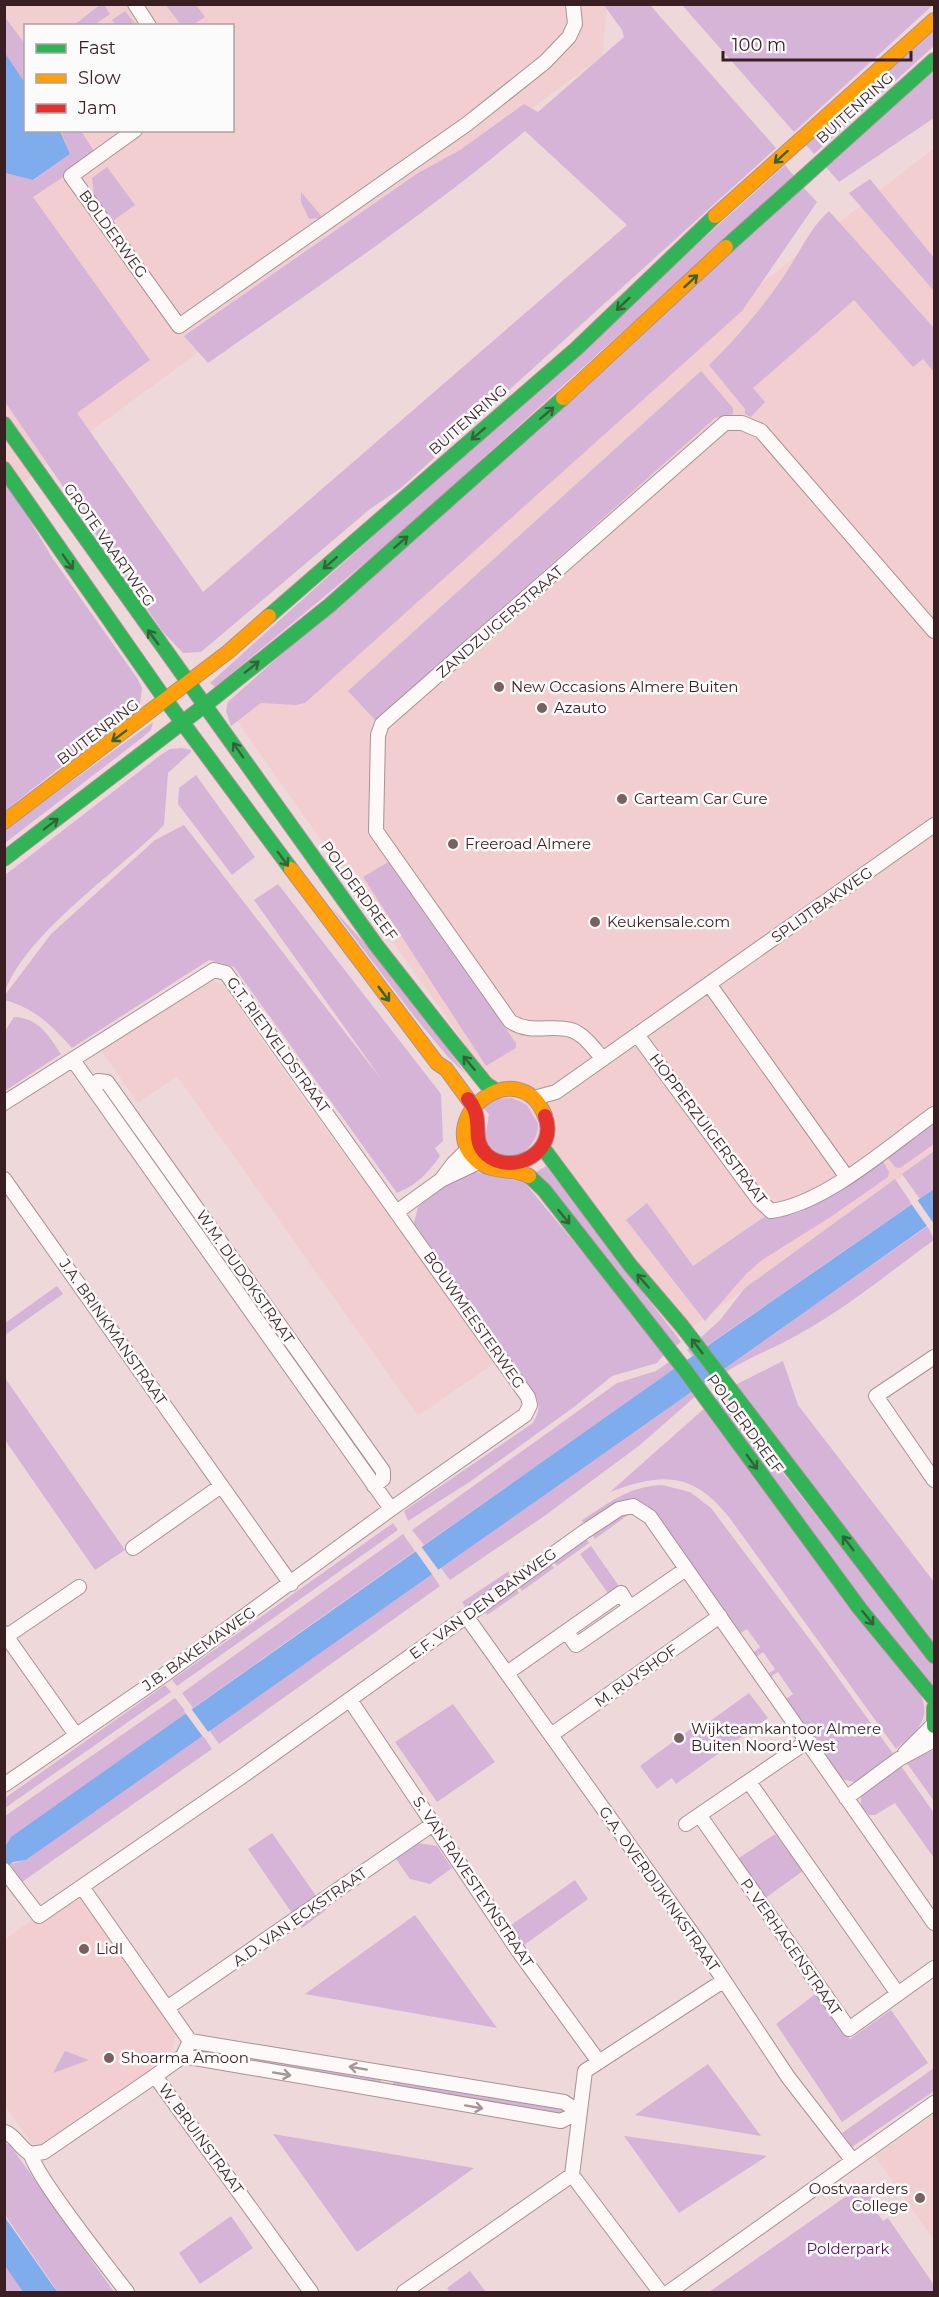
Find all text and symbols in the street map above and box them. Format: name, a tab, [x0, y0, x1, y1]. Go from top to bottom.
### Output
legend	[24, 24, 234, 132]
scale bar	[723, 24, 910, 62]
text: 100 m	[732, 34, 786, 56]
text: Fast	[78, 37, 116, 59]
text: Slow	[78, 67, 121, 89]
street label: BUITENRING	[812, 68, 897, 147]
text: Jam	[77, 97, 117, 119]
one-way arrow	[774, 150, 789, 164]
street label: BOLDERWEG	[75, 186, 152, 281]
one-way arrow	[683, 274, 698, 288]
one-way arrow	[616, 297, 631, 311]
street label: BUITENRING	[425, 380, 511, 459]
one-way arrow	[539, 406, 554, 420]
one-way arrow	[471, 427, 486, 441]
street label: GROTE VAARTWEG	[60, 479, 159, 610]
one-way arrow	[393, 535, 408, 549]
one-way arrow	[62, 553, 74, 569]
one-way arrow	[323, 556, 338, 570]
street label: ZANDZUIGERSTRAAT	[432, 561, 567, 682]
one-way arrow	[147, 629, 160, 645]
one-way arrow	[243, 661, 259, 674]
place label: New Occasions Almere Buiten	[511, 677, 738, 696]
marker: New Occasions Almere Buiten	[492, 680, 506, 694]
street label: BUITENRING	[53, 695, 142, 769]
place label: Azauto	[554, 698, 607, 717]
marker: Azauto	[535, 701, 549, 715]
one-way arrow	[112, 730, 128, 742]
one-way arrow	[232, 743, 244, 759]
place label: Carteam Car Cure	[634, 789, 768, 808]
marker: Carteam Car Cure	[615, 792, 629, 806]
one-way arrow	[43, 818, 59, 831]
place label: Freeroad Almere	[465, 834, 591, 853]
street label: POLDERDREEF	[317, 837, 402, 944]
marker: Freeroad Almere	[446, 837, 460, 851]
one-way arrow	[277, 850, 290, 866]
street label: SPLIJTBAKWEG	[767, 863, 876, 947]
place label: Keukensale.com	[607, 912, 730, 931]
marker: Keukensale.com	[588, 915, 602, 929]
street label: G.T. RIETVELDSTRAAT	[223, 973, 334, 1117]
one-way arrow	[378, 986, 391, 1002]
street label: HOPPERZUIGERSTRAAT	[646, 1050, 772, 1208]
one-way arrow	[462, 1056, 476, 1071]
street label: W.M. DUDOKSTRAAT	[192, 1206, 299, 1347]
one-way arrow	[557, 1209, 570, 1225]
street label: BOUWMEESTERWEG	[420, 1247, 529, 1392]
street label: J.A. BRINKMANSTRAAT	[55, 1254, 171, 1409]
one-way arrow	[637, 1273, 650, 1289]
one-way arrow	[691, 1338, 704, 1354]
street label: POLDERDREEF	[703, 1370, 788, 1477]
one-way arrow	[746, 1453, 758, 1469]
one-way arrow	[841, 1535, 854, 1551]
street label: E.F. VAN DEN BANWEG	[405, 1544, 560, 1663]
street label: J.B. BAKEMAWEG	[137, 1602, 259, 1695]
one-way arrow	[861, 1610, 875, 1625]
street label: M. RUYSHOF	[591, 1640, 681, 1711]
place label: Wijkteamkantoor Almere Buiten Noord-West	[691, 1719, 881, 1755]
marker: Wijkteamkantoor Almere Buiten Noord-West	[672, 1731, 686, 1745]
street label: S. VAN RAVESTEYNSTRAAT	[409, 1793, 538, 1971]
street label: G.A. OVERDIJKINKSTRAAT	[595, 1802, 724, 1975]
street label: A.D. VAN ECKSTRAAT	[229, 1863, 371, 1970]
street label: P. VERHAGENSTRAAT	[737, 1874, 846, 2019]
place label: Lidl	[96, 1939, 123, 1958]
marker: Lidl	[77, 1942, 91, 1956]
place label: Shoarma Amoon	[121, 2048, 249, 2067]
marker: Shoarma Amoon	[102, 2051, 116, 2065]
one-way arrow	[349, 2062, 369, 2073]
one-way arrow	[272, 2069, 291, 2080]
street label: W. BRUINSTRAAT	[155, 2080, 248, 2198]
one-way arrow	[464, 2101, 484, 2112]
place label: Oostvaarders College	[809, 2179, 908, 2215]
marker: Oostvaarders College	[913, 2191, 927, 2205]
park label: Polderpark	[807, 2239, 890, 2258]

